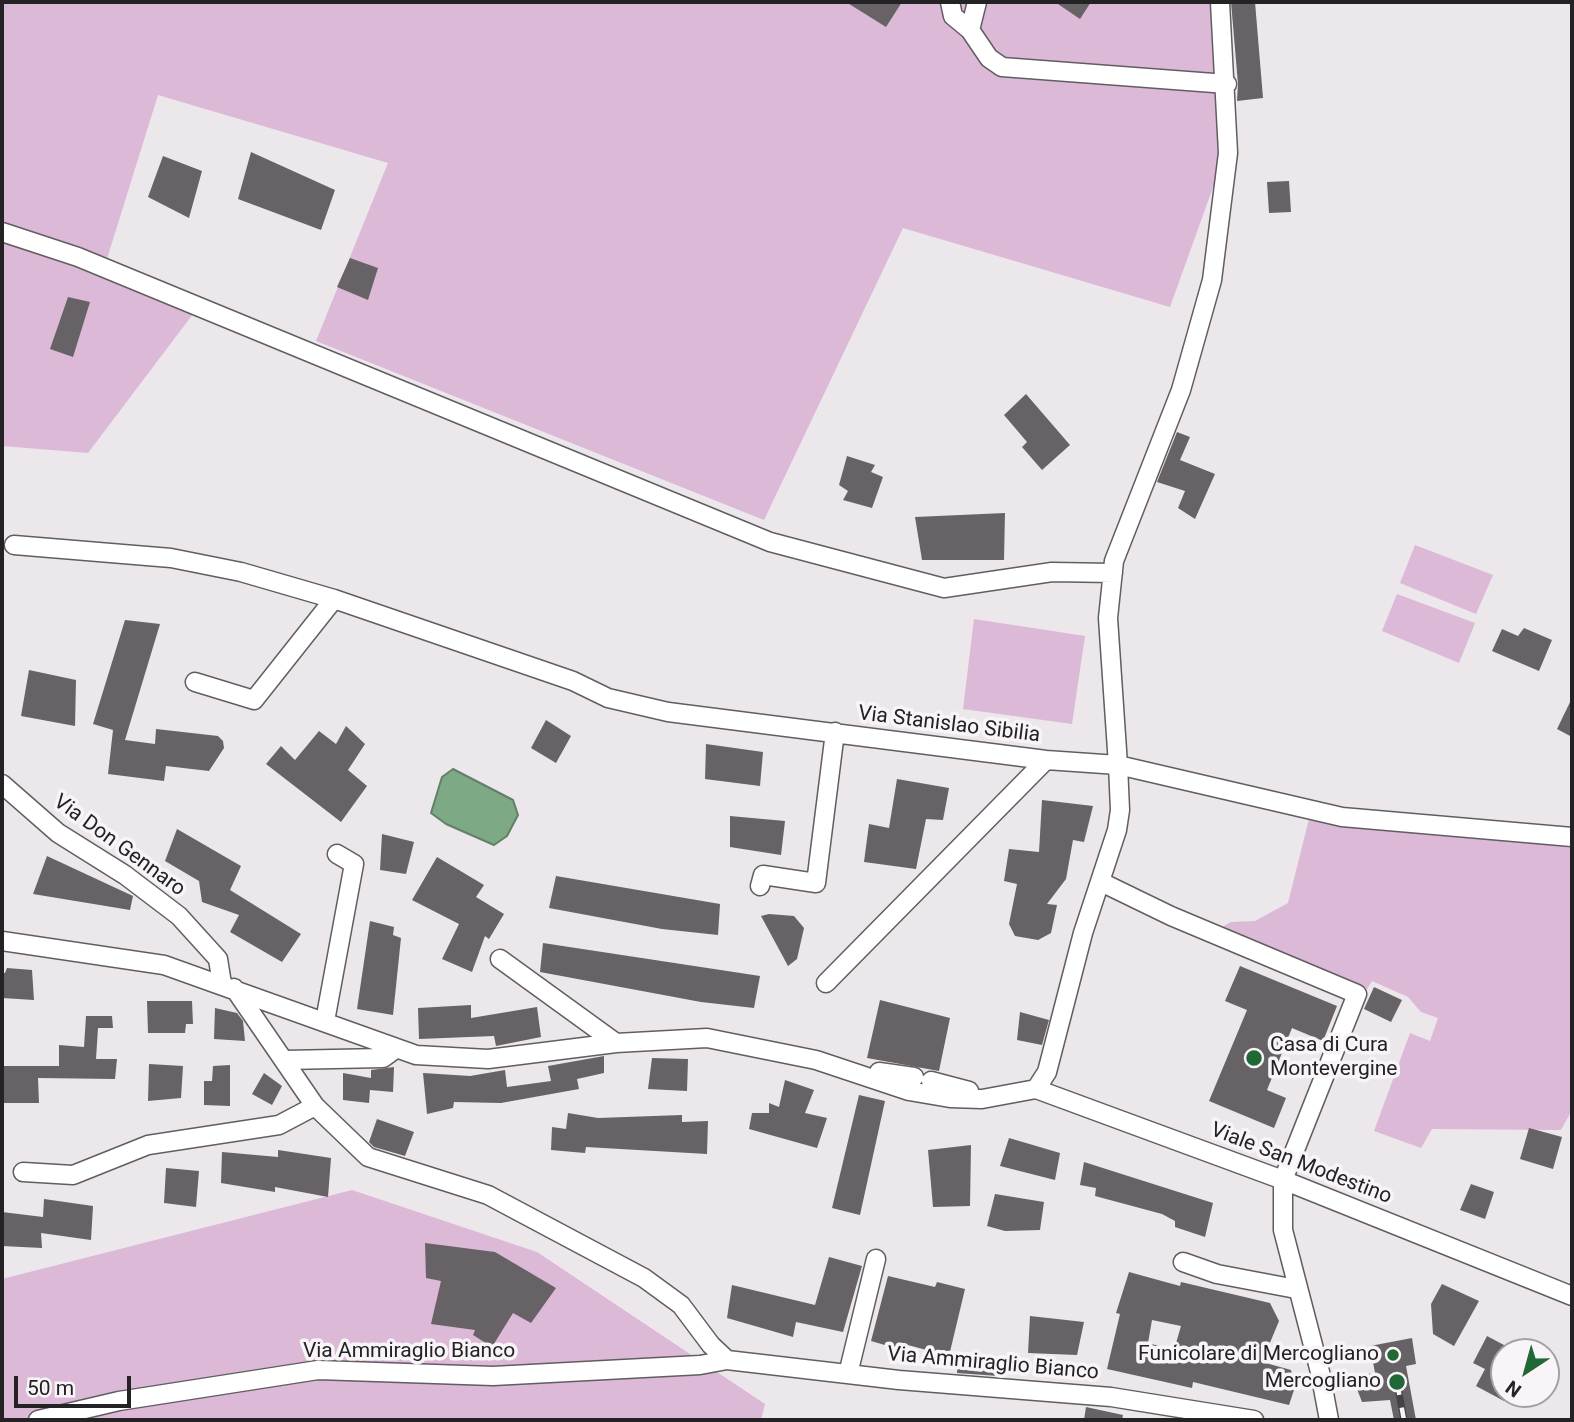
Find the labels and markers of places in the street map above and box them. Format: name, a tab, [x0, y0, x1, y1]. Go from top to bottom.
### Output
place label: Casa di Cura Montevergine	[1270, 1033, 1398, 1083]
marker: Casa di Cura Montevergine	[1244, 1048, 1264, 1068]
place label: Funicolare di Mercogliano	[1138, 1342, 1379, 1368]
marker: Funicolare di Mercogliano	[1385, 1347, 1401, 1363]
place label: Mercogliano	[1265, 1369, 1381, 1395]
marker: Mercogliano	[1387, 1372, 1407, 1392]

